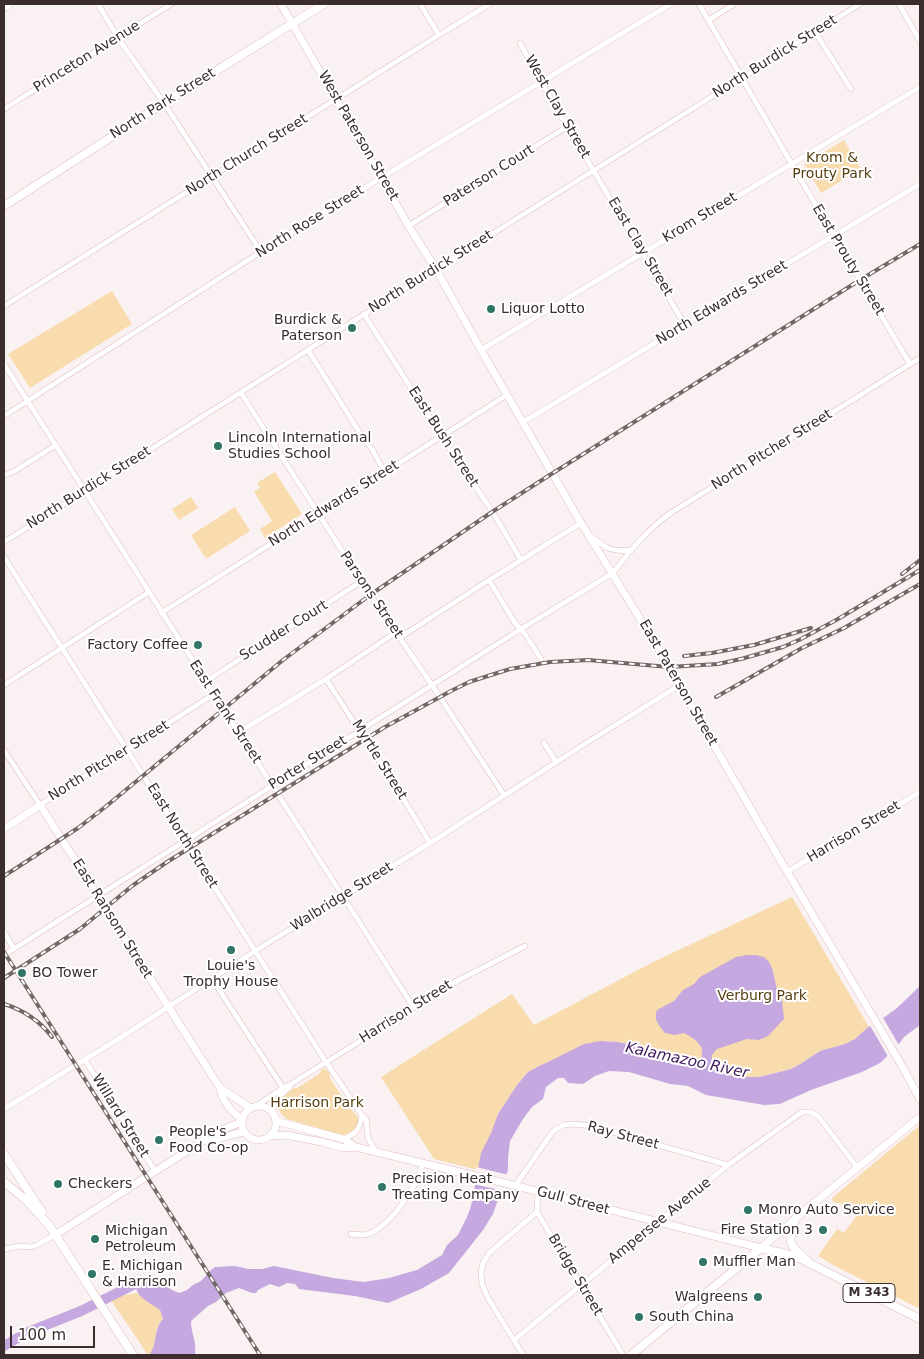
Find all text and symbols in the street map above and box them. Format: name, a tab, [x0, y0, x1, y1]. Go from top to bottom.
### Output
street label: North Burdick Street	[710, 12, 840, 102]
street label: Princeton Avenue	[31, 17, 143, 97]
street label: West Clay Street	[521, 52, 593, 162]
street label: North Park Street	[107, 65, 219, 143]
street label: West Paterson Street	[314, 68, 402, 204]
street label: North Church Street	[183, 111, 311, 199]
street label: Paterson Court	[440, 141, 538, 211]
park label: Krom & Prouty Park	[792, 150, 872, 182]
street label: North Rose Street	[253, 182, 367, 262]
street label: Krom Street	[660, 189, 740, 247]
street label: East Clay Street	[604, 195, 676, 299]
street label: East Prouty Street	[808, 201, 888, 319]
street label: North Burdick Street	[366, 227, 496, 317]
street label: North Edwards Street	[653, 257, 791, 349]
place label: Liquor Lotto	[501, 301, 585, 317]
marker: Liquor Lotto	[485, 303, 497, 315]
place label: Burdick & Paterson	[274, 312, 342, 344]
marker: Burdick & Paterson	[346, 322, 358, 334]
street label: East Bush Street	[404, 384, 482, 490]
street label: North Pitcher Street	[709, 406, 835, 494]
place label: Lincoln International Studies School	[228, 430, 371, 462]
marker: Lincoln International Studies School	[212, 440, 224, 452]
street label: North Burdick Street	[24, 443, 154, 533]
street label: North Edwards Street	[266, 457, 402, 551]
street label: Parsons Street	[336, 548, 406, 642]
street label: Scudder Court	[237, 597, 331, 665]
street label: East Paterson Street	[635, 617, 721, 749]
place label: Factory Coffee	[87, 637, 188, 653]
marker: Factory Coffee	[192, 639, 204, 651]
street label: East Frank Street	[185, 657, 265, 767]
street label: North Pitcher Street	[46, 717, 172, 805]
street label: Myrtle Street	[348, 717, 410, 803]
street label: Porter Street	[266, 732, 350, 794]
street label: East North Street	[143, 780, 221, 892]
street label: Harrison Street	[804, 798, 904, 866]
street label: East Ransom Street	[68, 856, 156, 982]
street label: Walbridge Street	[288, 859, 396, 935]
marker: Louie's Trophy House	[225, 944, 237, 956]
place label: Louie's Trophy House	[184, 958, 278, 990]
place label: BO Tower	[32, 965, 97, 981]
marker: BO Tower	[16, 967, 28, 979]
street label: Harrison Street	[357, 977, 455, 1047]
park label: Verburg Park	[717, 988, 807, 1004]
water label: Kalamazoo River	[624, 1039, 750, 1083]
street label: Willard Street	[88, 1071, 152, 1161]
park label: Harrison Park	[270, 1095, 364, 1111]
street label: Ray Street	[585, 1118, 661, 1154]
place label: People's Food Co-op	[169, 1124, 248, 1156]
marker: People's Food Co-op	[153, 1134, 165, 1146]
place label: Precision Heat Treating Company	[392, 1171, 519, 1204]
street label: Ampersee Avenue	[605, 1174, 715, 1268]
place label: Checkers	[68, 1176, 132, 1192]
marker: Checkers	[52, 1178, 64, 1190]
marker: Precision Heat Treating Company	[376, 1181, 388, 1193]
street label: Gull Street	[535, 1183, 611, 1219]
place label: Monro Auto Service	[758, 1202, 895, 1218]
marker: Monro Auto Service	[742, 1204, 754, 1216]
place label: Fire Station 3	[720, 1222, 813, 1238]
place label: Michigan Petroleum	[105, 1223, 176, 1256]
marker: Fire Station 3	[817, 1224, 829, 1236]
street label: Bridge Street	[544, 1231, 606, 1319]
marker: Michigan Petroleum	[89, 1233, 101, 1245]
place label: Muffler Man	[713, 1254, 796, 1270]
marker: Muffler Man	[697, 1256, 709, 1268]
place label: E. Michigan & Harrison	[102, 1258, 183, 1290]
marker: E. Michigan & Harrison	[86, 1268, 98, 1280]
road number: M 343	[843, 1284, 895, 1302]
place label: Walgreens	[675, 1289, 748, 1305]
marker: Walgreens	[752, 1291, 764, 1303]
place label: South China	[649, 1309, 734, 1325]
marker: South China	[633, 1311, 645, 1323]
scale bar	[12, 1316, 98, 1348]
text: 100 m	[18, 1326, 66, 1344]

